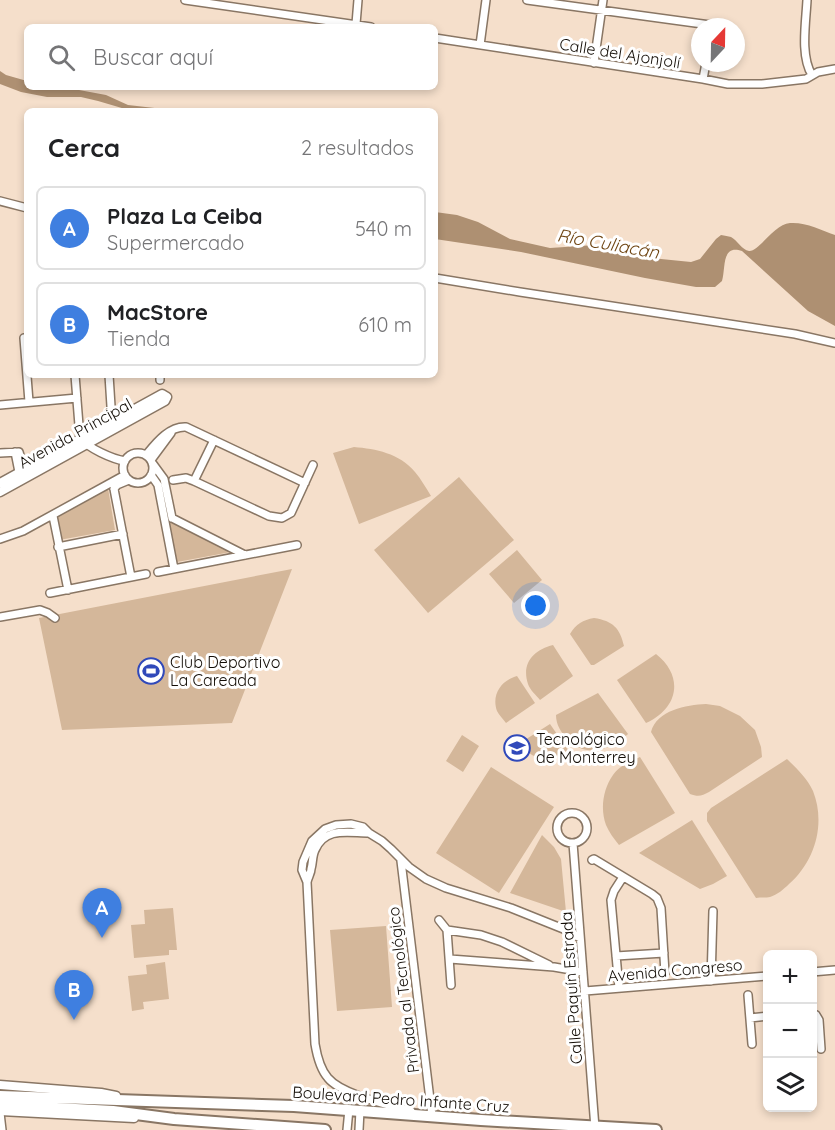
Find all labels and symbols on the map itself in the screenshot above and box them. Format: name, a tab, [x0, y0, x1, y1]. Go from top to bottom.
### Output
north arrow	[691, 18, 745, 72]
street label: Calle del Ajonjolí	[558, 34, 682, 73]
water label: Río Culiacán	[555, 223, 661, 264]
street label: Avenida Principal	[15, 393, 135, 473]
your location	[521, 591, 550, 620]
place label: Club Deportivo La Careada	[170, 652, 280, 690]
sports icon: Club Deportivo La Careada	[136, 656, 166, 686]
place label: Tecnológico de Monterrey	[536, 729, 636, 767]
school or university icon: Tecnológico de Monterrey	[502, 733, 532, 763]
pin: A	[82, 888, 122, 938]
street label: Privada al Tecnológico	[383, 906, 423, 1074]
street label: Calle Paquín Estrada	[556, 911, 586, 1065]
street label: Avenida Congreso	[607, 954, 743, 986]
pin: B	[54, 970, 94, 1020]
street label: Boulevard Pedro Infante Cruz	[292, 1081, 510, 1117]

